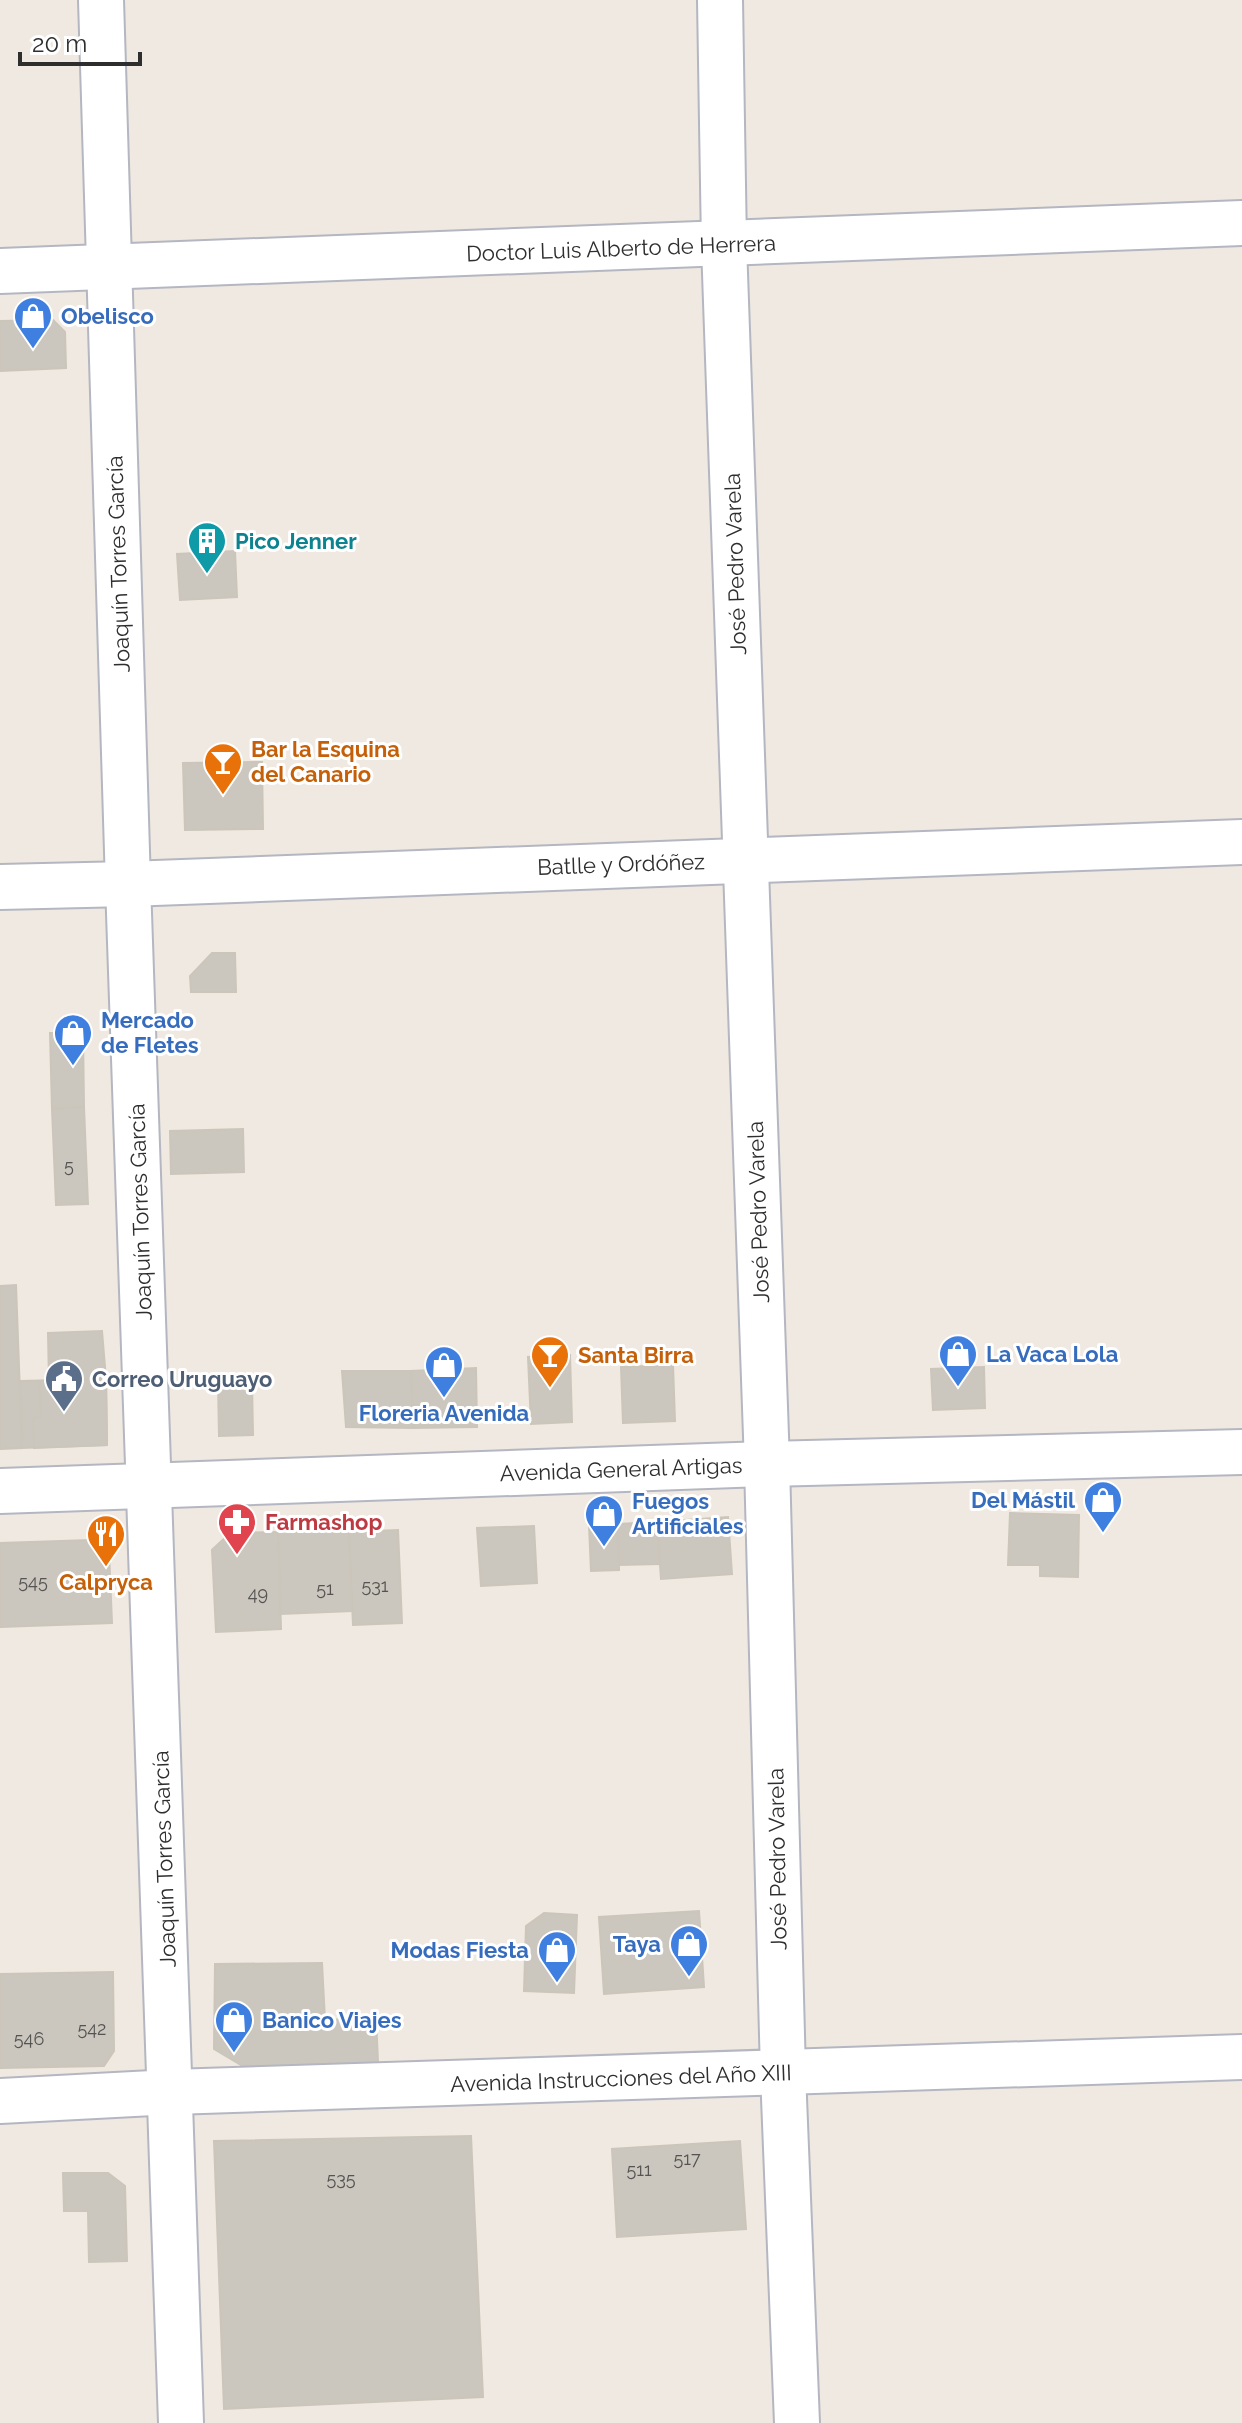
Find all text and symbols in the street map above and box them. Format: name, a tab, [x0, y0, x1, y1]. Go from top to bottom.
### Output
scale bar	[20, 16, 140, 66]
text: 20 m	[32, 29, 87, 58]
street label: Doctor Luis Alberto de Herrera	[466, 230, 776, 266]
shop icon: Obelisco	[12, 295, 54, 350]
place label: Obelisco	[61, 303, 154, 329]
street label: Joaquín Torres García	[101, 455, 135, 673]
street label: José Pedro Varela	[719, 473, 751, 655]
building icon: Pico Jenner	[186, 520, 228, 575]
place label: Pico Jenner	[235, 528, 357, 554]
place label: Bar la Esquina del Canario	[251, 736, 400, 787]
bar icon: Bar la Esquina del Canario	[202, 741, 244, 796]
street label: Batlle y Ordóñez	[537, 848, 705, 880]
place label: Mercado de Fletes	[101, 1007, 199, 1058]
shop icon: Mercado de Fletes	[52, 1012, 94, 1067]
street label: Joaquín Torres García	[123, 1103, 157, 1321]
street label: José Pedro Varela	[742, 1121, 774, 1303]
house number: 5	[64, 1155, 74, 1176]
shop icon: La Vaca Lola	[937, 1333, 979, 1388]
bar icon: Santa Birra	[529, 1334, 571, 1389]
place label: La Vaca Lola	[986, 1341, 1118, 1367]
place label: Santa Birra	[578, 1342, 694, 1368]
shop icon: Floreria Avenida	[423, 1344, 465, 1399]
public building icon: Correo Uruguayo	[43, 1358, 85, 1413]
place label: Correo Uruguayo	[92, 1366, 272, 1392]
place label: Floreria Avenida	[359, 1400, 529, 1426]
street label: Avenida General Artigas	[499, 1452, 743, 1486]
shop icon: Del Mástil	[1082, 1479, 1124, 1534]
place label: Del Mástil	[971, 1487, 1076, 1513]
place label: Fuegos Artificiales	[632, 1488, 744, 1539]
shop icon: Fuegos Artificiales	[583, 1493, 625, 1548]
pharmacy icon: Farmashop	[216, 1501, 258, 1556]
place label: Farmashop	[265, 1509, 382, 1535]
restaurant icon: Calpryca	[85, 1513, 127, 1568]
place label: Calpryca	[59, 1569, 153, 1595]
house number: 545	[18, 1571, 48, 1592]
house number: 531	[361, 1575, 389, 1596]
house number: 51	[316, 1578, 334, 1599]
house number: 49	[248, 1583, 268, 1604]
street label: Joaquín Torres García	[147, 1750, 181, 1968]
street label: José Pedro Varela	[762, 1768, 792, 1950]
shop icon: Taya	[668, 1923, 710, 1978]
shop icon: Modas Fiesta	[536, 1929, 578, 1984]
place label: Taya	[613, 1931, 661, 1957]
place label: Modas Fiesta	[391, 1937, 529, 1963]
shop icon: Banico Viajes	[213, 1999, 255, 2054]
place label: Banico Viajes	[262, 2007, 402, 2033]
house number: 542	[77, 2018, 107, 2039]
house number: 546	[14, 2028, 44, 2049]
street label: Avenida Instrucciones del Año XIII	[450, 2059, 792, 2097]
house number: 517	[673, 2148, 701, 2169]
house number: 511	[626, 2159, 652, 2180]
house number: 535	[326, 2168, 356, 2189]

